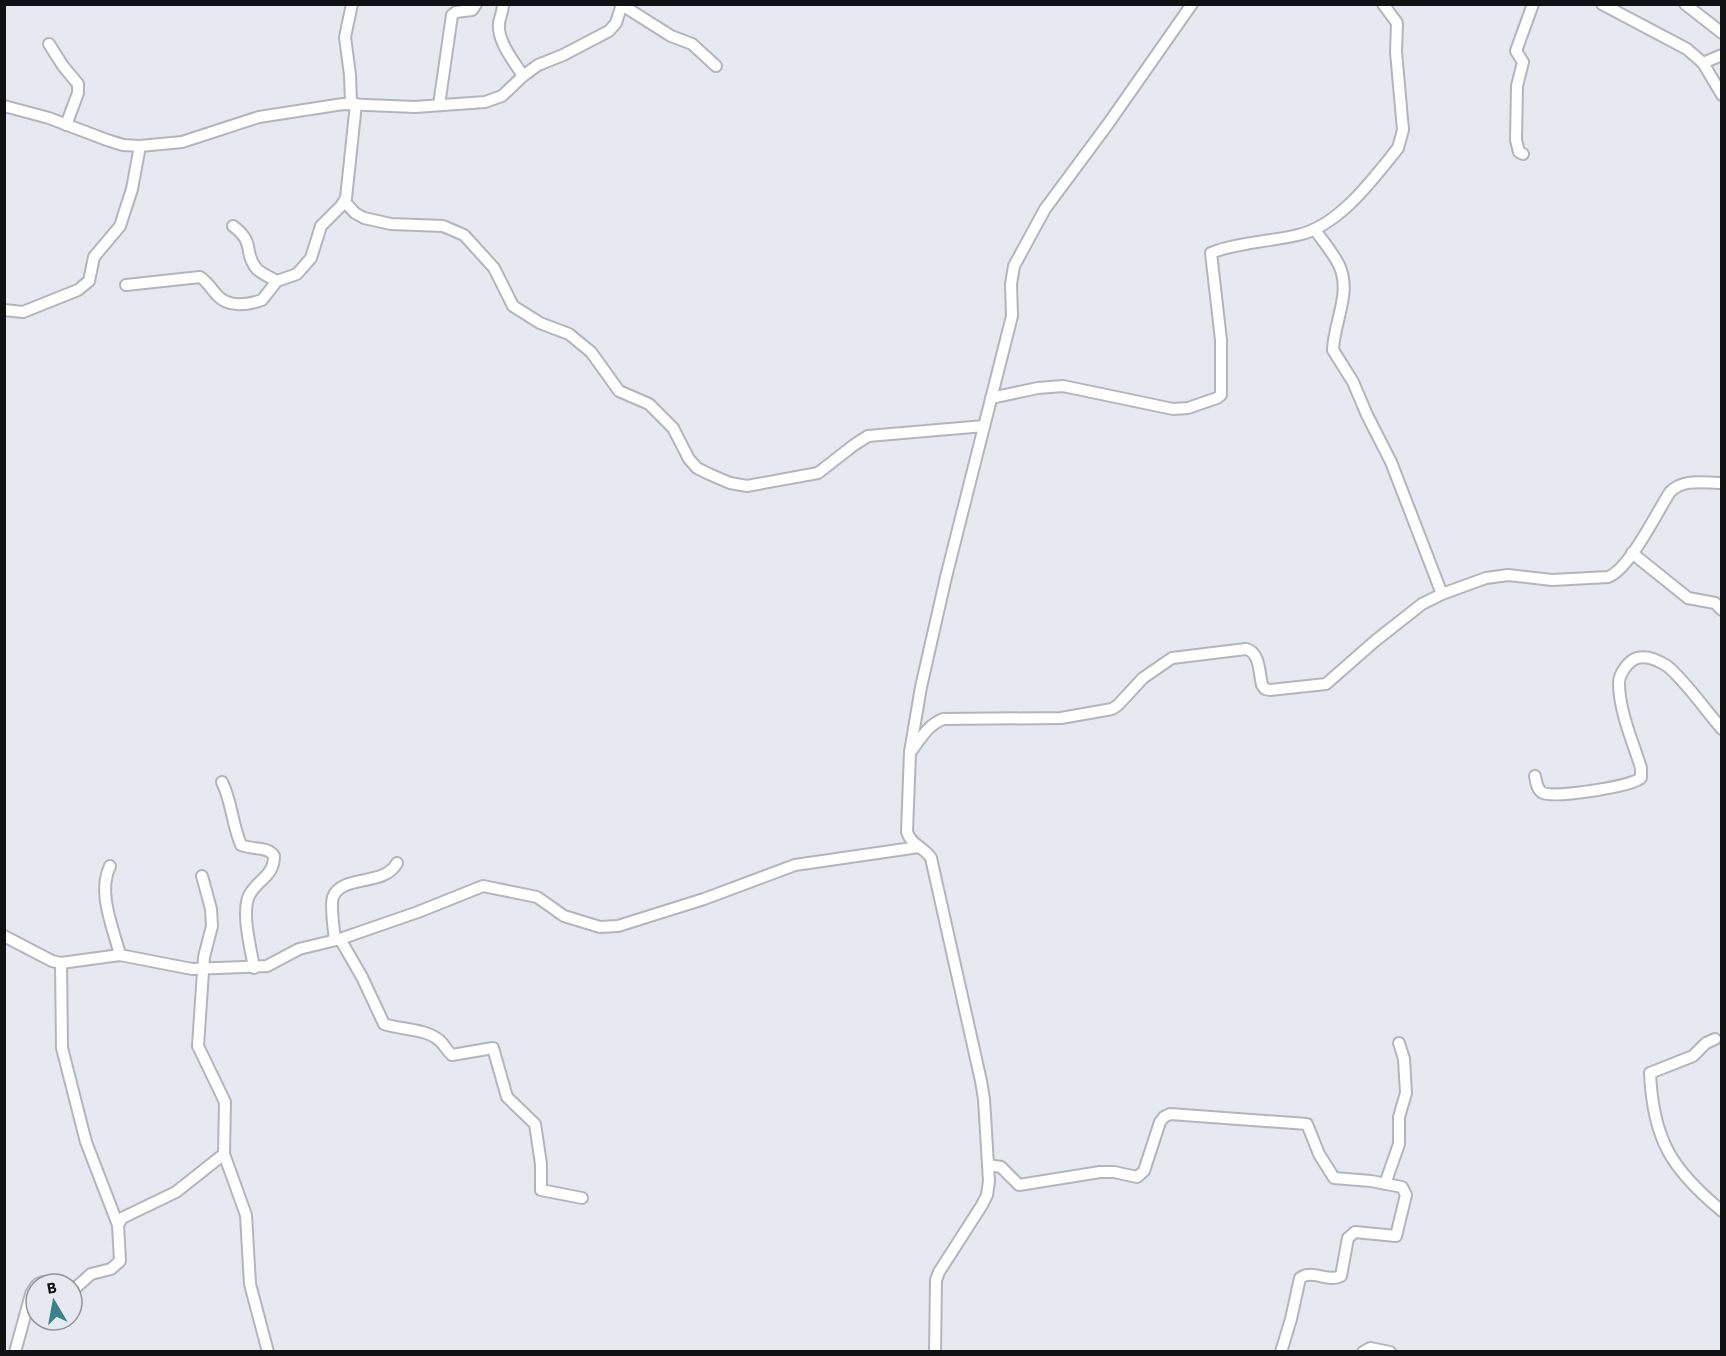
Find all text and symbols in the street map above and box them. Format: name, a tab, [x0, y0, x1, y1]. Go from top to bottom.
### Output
north arrow	[24, 1272, 84, 1332]
text: B	[45, 1276, 59, 1300]

